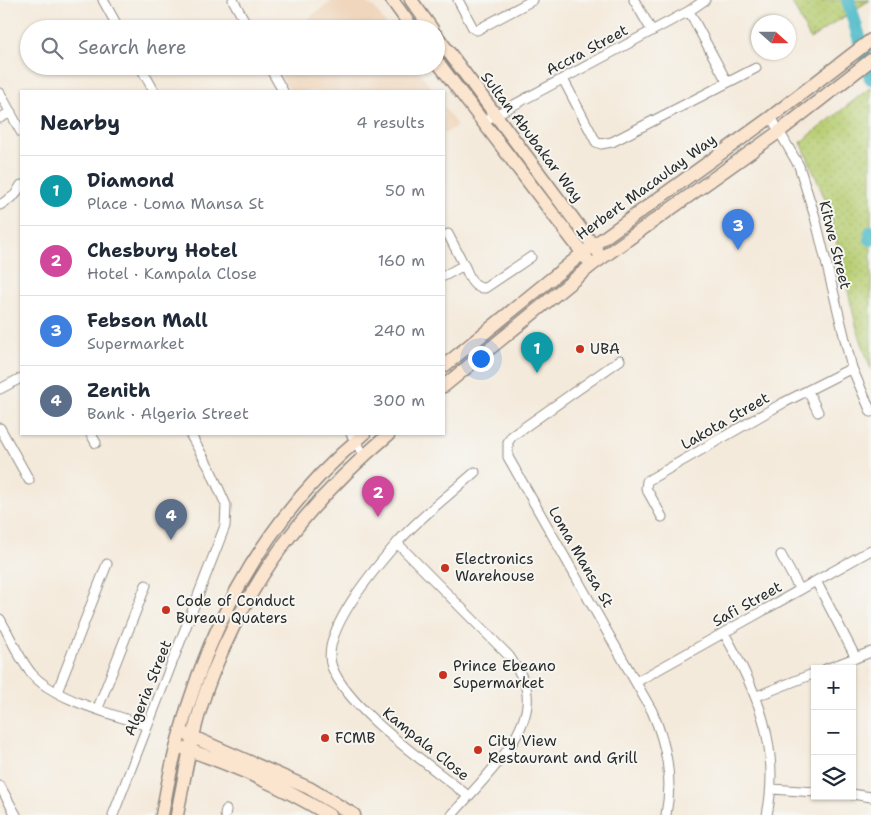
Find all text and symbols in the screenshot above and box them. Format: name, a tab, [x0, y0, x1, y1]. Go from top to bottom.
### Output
north arrow	[751, 15, 796, 60]
search box	[20, 20, 445, 75]
street label: Accra Street	[543, 20, 631, 80]
icon: search	[38, 34, 66, 62]
text: Search here	[78, 35, 187, 60]
street label: Sultan Abubakar Way	[476, 68, 588, 206]
text: Nearby	[40, 109, 120, 137]
text: 4 results	[356, 112, 425, 133]
street label: Herbert Macaulay Way	[572, 129, 720, 245]
text: Diamond	[87, 168, 174, 193]
text: 1	[52, 180, 60, 201]
text: 50 m	[385, 180, 425, 201]
text: Place · Loma Mansa St	[87, 193, 264, 214]
street label: Kitwe Street	[814, 199, 856, 291]
pin: 3	[722, 209, 754, 250]
text: Chesbury Hotel	[87, 238, 238, 263]
text: 2	[50, 250, 62, 271]
text: 160 m	[378, 250, 425, 271]
text: Hotel · Kampala Close	[87, 263, 257, 284]
text: Febson Mall	[87, 308, 208, 333]
text: 3	[50, 320, 62, 341]
text: 240 m	[373, 320, 425, 341]
pin: 1	[521, 332, 553, 373]
text: Supermarket	[87, 333, 184, 354]
place label: UBA	[590, 339, 620, 359]
marker: UBA	[574, 343, 586, 355]
your location	[468, 346, 494, 372]
text: Zenith	[87, 378, 150, 403]
street label: Lakota Street	[677, 388, 773, 454]
text: 4	[50, 390, 62, 411]
text: 300 m	[373, 390, 425, 411]
text: Bank · Algeria Street	[87, 403, 249, 424]
pin: 2	[362, 476, 394, 517]
pin: 4	[155, 499, 187, 540]
street label: Loma Mansa St	[544, 503, 618, 611]
place label: Electronics Warehouse	[455, 549, 535, 586]
marker: Electronics Warehouse	[439, 562, 451, 574]
street label: Safi Street	[709, 577, 785, 631]
place label: Code of Conduct Bureau Quaters	[176, 591, 295, 628]
marker: Code of Conduct Bureau Quaters	[160, 604, 172, 616]
street label: Algeria Street	[120, 637, 176, 739]
place label: Prince Ebeano Supermarket	[453, 656, 556, 693]
map controls	[811, 665, 856, 800]
button: +	[811, 665, 856, 710]
marker: Prince Ebeano Supermarket	[437, 669, 449, 681]
street label: Kampala Close	[378, 703, 474, 785]
button: −	[811, 710, 856, 755]
place label: FCMB	[335, 728, 375, 748]
place label: City View Restaurant and Grill	[488, 731, 638, 768]
marker: FCMB	[319, 732, 331, 744]
marker: City View Restaurant and Grill	[472, 744, 484, 756]
button: layers	[811, 755, 856, 800]

